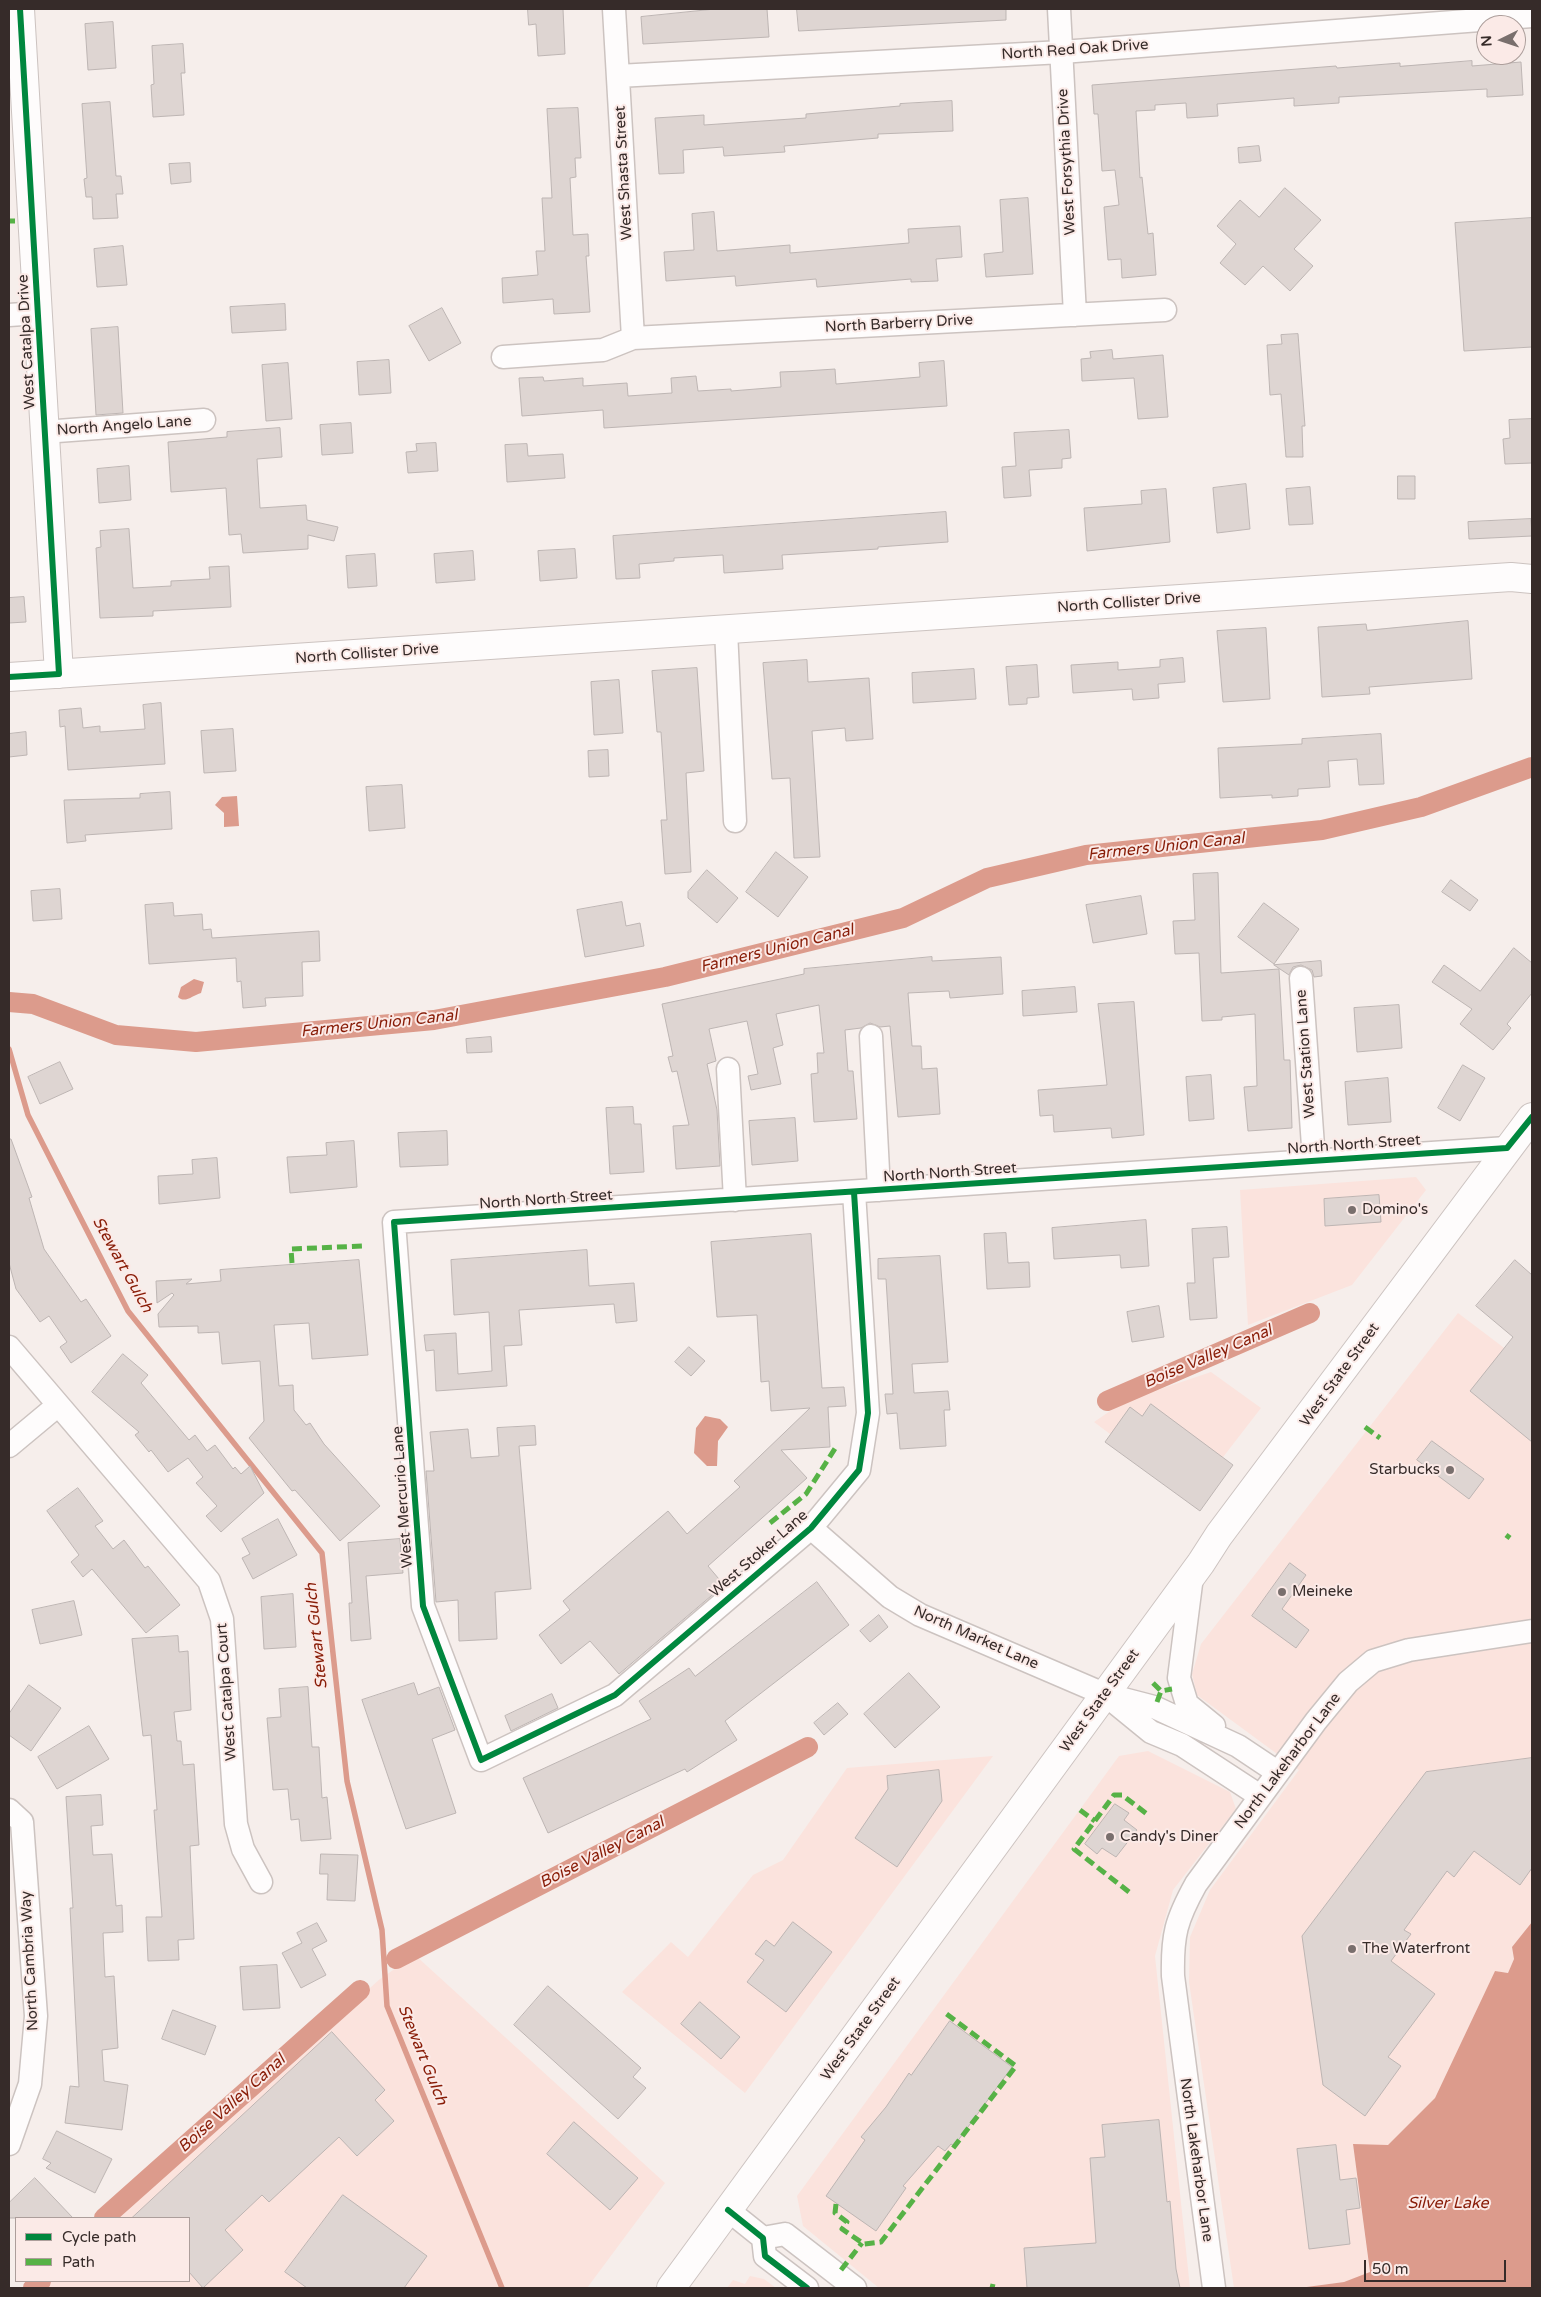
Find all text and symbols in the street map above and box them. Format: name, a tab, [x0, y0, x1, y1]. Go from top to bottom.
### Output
north arrow	[1476, 15, 1526, 65]
text: N	[1478, 35, 1495, 47]
street label: North Red Oak Drive	[1001, 36, 1149, 64]
street label: West Forsythia Drive	[1054, 88, 1080, 236]
street label: West Shasta Street	[611, 105, 637, 241]
street label: West Catalpa Drive	[14, 274, 40, 410]
street label: North Barberry Drive	[824, 311, 974, 337]
street label: North Angelo Lane	[56, 412, 192, 440]
street label: North Collister Drive	[1057, 589, 1201, 617]
street label: North Collister Drive	[295, 640, 439, 668]
water label: Farmers Union Canal	[1087, 829, 1245, 865]
water label: Farmers Union Canal	[698, 921, 856, 977]
street label: West Station Lane	[1293, 989, 1319, 1119]
water label: Farmers Union Canal	[300, 1006, 458, 1042]
street label: North North Street	[1287, 1131, 1421, 1159]
street label: North North Street	[883, 1159, 1017, 1187]
street label: North North Street	[479, 1186, 613, 1214]
place label: Domino's	[1362, 1201, 1428, 1219]
marker: Domino's	[1346, 1204, 1358, 1216]
water label: Stewart Gulch	[88, 1214, 156, 1316]
street label: West State Street	[1296, 1320, 1384, 1430]
water label: Boise Valley Canal	[1141, 1321, 1275, 1393]
street label: West Mercurio Lane	[389, 1425, 417, 1569]
place label: Starbucks	[1369, 1461, 1440, 1479]
marker: Starbucks	[1444, 1464, 1456, 1476]
street label: West Stoker Lane	[706, 1506, 812, 1602]
water label: Stewart Gulch	[302, 1582, 332, 1690]
place label: Meineke	[1292, 1583, 1353, 1601]
marker: Meineke	[1276, 1586, 1288, 1598]
street label: North Market Lane	[911, 1602, 1041, 1674]
street label: West Catalpa Court	[213, 1623, 241, 1761]
street label: West State Street	[1056, 1646, 1144, 1756]
street label: North Lakeharbor Lane	[1231, 1690, 1345, 1832]
water label: Boise Valley Canal	[536, 1813, 668, 1893]
place label: Candy's Diner	[1120, 1828, 1218, 1846]
marker: Candy's Diner	[1104, 1831, 1116, 1843]
street label: North Cambria Way	[17, 1890, 43, 2032]
place label: The Waterfront	[1362, 1940, 1470, 1958]
marker: The Waterfront	[1346, 1943, 1358, 1955]
street label: West State Street	[817, 1974, 905, 2084]
water label: Stewart Gulch	[393, 2002, 451, 2108]
water label: Boise Valley Canal	[175, 2051, 289, 2157]
street label: North Lakeharbor Lane	[1176, 2077, 1216, 2243]
water label: Silver Lake	[1407, 2194, 1489, 2214]
legend	[15, 2217, 190, 2282]
text: Cycle path	[62, 2228, 136, 2246]
scale bar	[1366, 2250, 1508, 2282]
text: Path	[62, 2253, 95, 2271]
text: 50 m	[1372, 2260, 1409, 2278]

